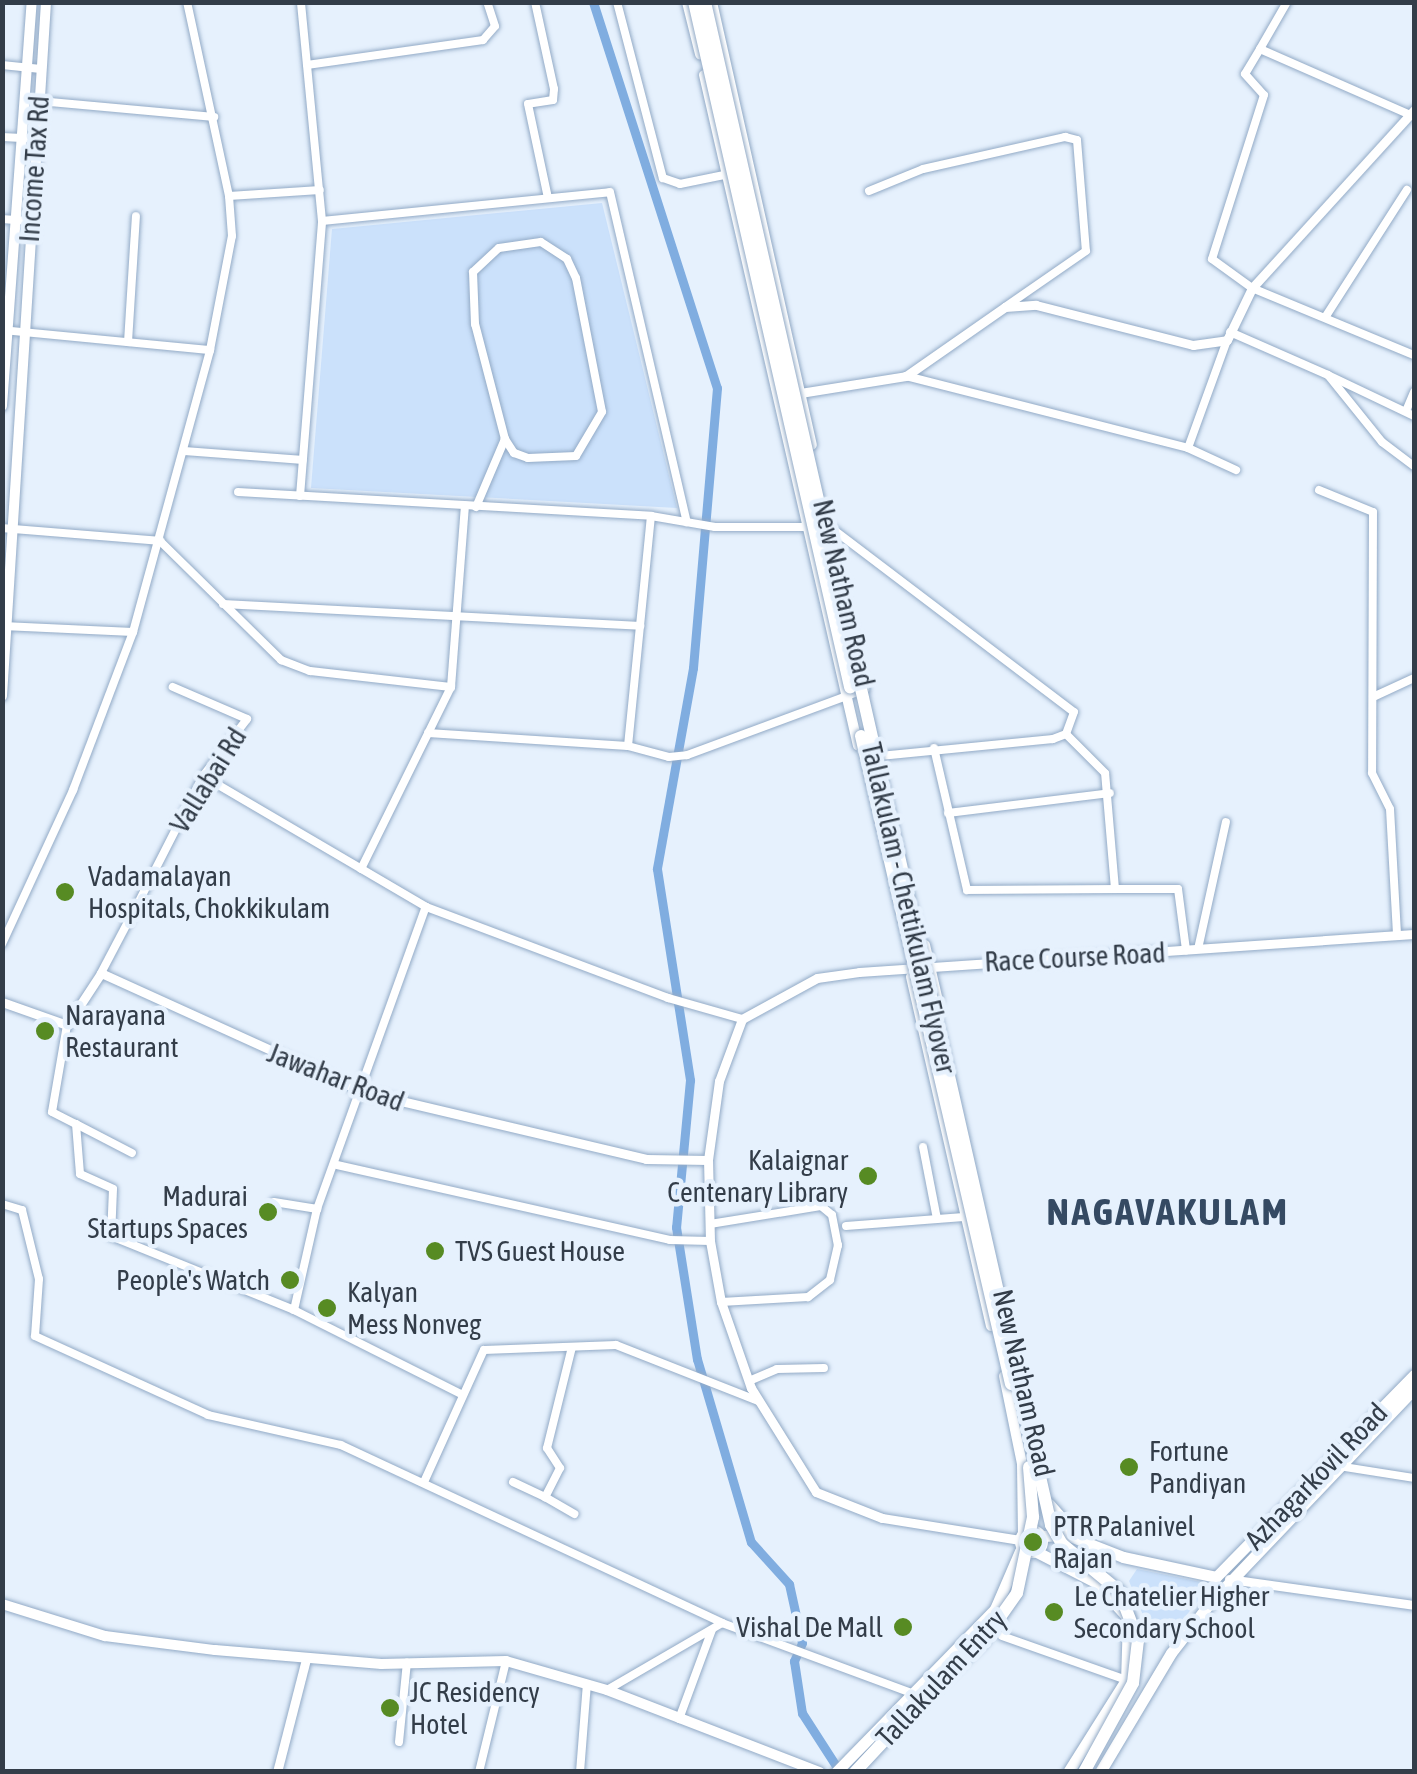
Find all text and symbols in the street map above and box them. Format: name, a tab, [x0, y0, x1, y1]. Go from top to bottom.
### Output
street label: Income Tax Rd	[12, 95, 56, 243]
street label: New Natham Road	[806, 496, 882, 690]
street label: Vallabai Rd	[163, 721, 253, 839]
street label: Tallakulam - Chettikulam Flyover	[855, 739, 963, 1077]
place label: Vadamalayan Hospitals, Chokkikulam	[88, 859, 330, 925]
marker: Vadamalayan Hospitals, Chokkikulam	[52, 879, 78, 905]
street label: Race Course Road	[984, 935, 1166, 979]
place label: Narayana Restaurant	[65, 998, 179, 1064]
marker: Narayana Restaurant	[34, 1020, 56, 1042]
street label: Jawahar Road	[263, 1036, 409, 1118]
place label: Kalaignar Centenary Library	[667, 1143, 848, 1209]
marker: Kalaignar Centenary Library	[857, 1165, 879, 1187]
place label: Madurai Startups Spaces	[88, 1179, 248, 1245]
district label: NAGAVAKULAM	[1047, 1189, 1289, 1235]
marker: Madurai Startups Spaces	[257, 1201, 279, 1223]
place label: TVS Guest House	[455, 1234, 625, 1268]
marker: TVS Guest House	[424, 1240, 446, 1262]
place label: People's Watch	[116, 1263, 270, 1297]
marker: People's Watch	[279, 1269, 301, 1291]
place label: Kalyan Mess Nonveg	[347, 1275, 481, 1341]
street label: New Natham Road	[986, 1286, 1062, 1480]
marker: Kalyan Mess Nonveg	[316, 1297, 338, 1319]
street label: Azhagarkovil Road	[1238, 1396, 1394, 1556]
place label: Fortune Pandiyan	[1149, 1434, 1246, 1500]
marker: Fortune Pandiyan	[1118, 1456, 1140, 1478]
place label: PTR Palanivel Rajan	[1053, 1509, 1195, 1575]
marker: PTR Palanivel Rajan	[1022, 1531, 1044, 1553]
place label: Le Chatelier Higher Secondary School	[1074, 1579, 1269, 1645]
marker: Le Chatelier Higher Secondary School	[1043, 1601, 1065, 1623]
street label: Tallakulam Entry	[869, 1603, 1013, 1753]
place label: Vishal De Mall	[736, 1610, 883, 1644]
marker: Vishal De Mall	[892, 1616, 914, 1638]
place label: JC Residency Hotel	[410, 1675, 540, 1741]
marker: JC Residency Hotel	[379, 1697, 401, 1719]

